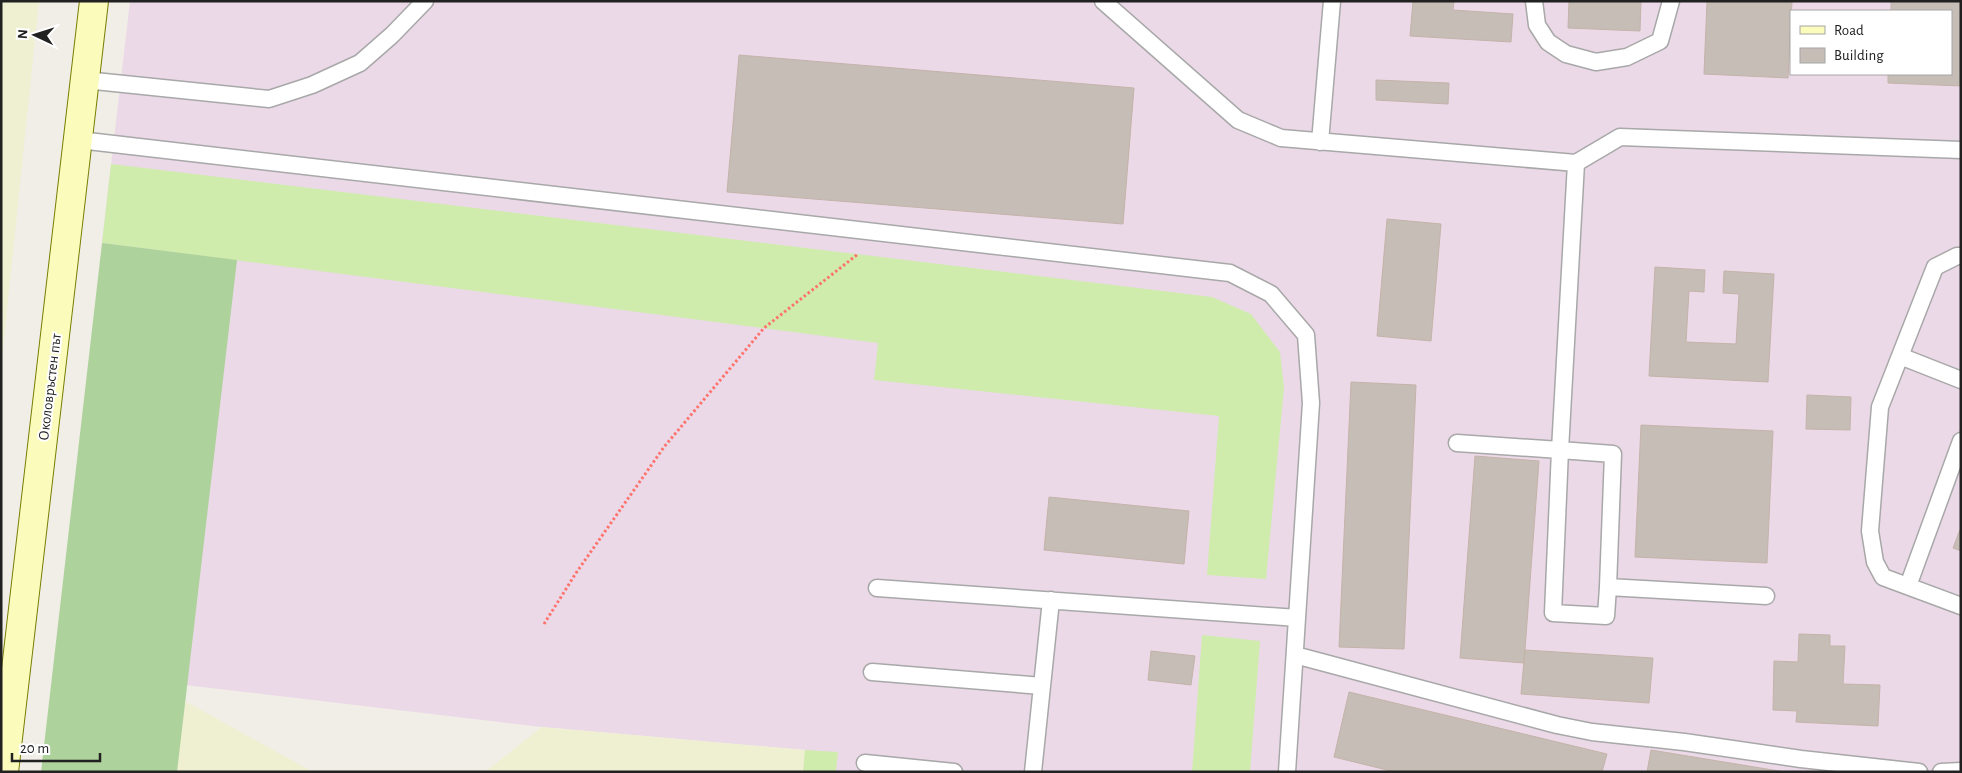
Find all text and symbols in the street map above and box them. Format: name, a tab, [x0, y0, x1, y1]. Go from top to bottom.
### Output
north arrow	[10, 10, 60, 60]
legend	[1790, 10, 1952, 75]
text: Road	[1834, 23, 1864, 38]
text: N	[16, 29, 30, 40]
text: Building	[1834, 48, 1884, 63]
street label: Околовръстен път	[36, 332, 64, 441]
scale bar	[12, 730, 100, 762]
text: 20 m	[20, 741, 49, 756]

